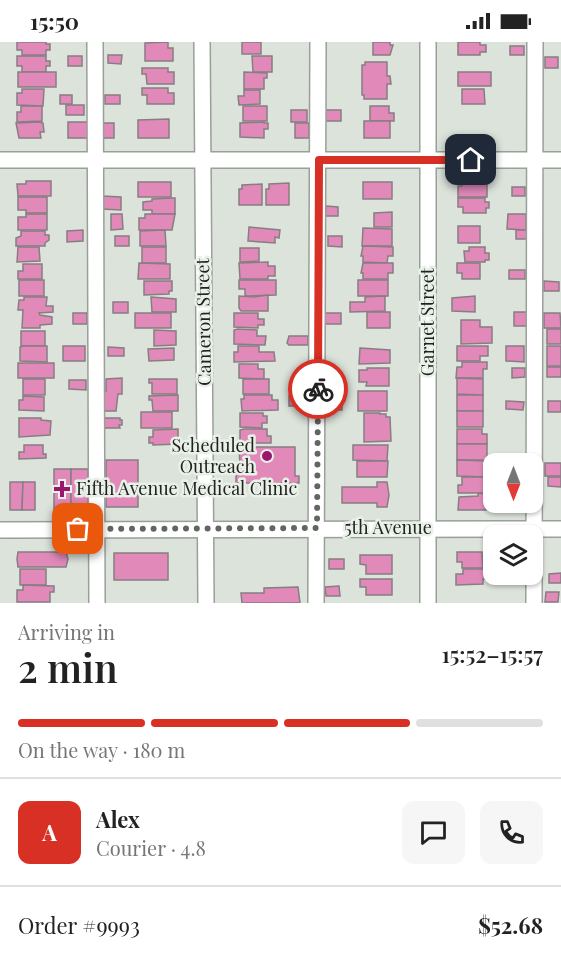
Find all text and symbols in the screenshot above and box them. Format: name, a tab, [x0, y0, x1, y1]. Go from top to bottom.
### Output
text: 15:50	[30, 6, 79, 36]
pin	[445, 134, 496, 185]
icon: home	[454, 143, 487, 176]
street label: Cameron Street	[190, 257, 216, 386]
street label: Garnet Street	[415, 267, 439, 376]
courier	[288, 359, 348, 419]
icon: bike	[302, 373, 335, 406]
place label: Scheduled Outreach	[171, 433, 256, 478]
marker: Scheduled Outreach	[260, 449, 274, 463]
north arrow	[483, 453, 543, 513]
map controls	[483, 453, 543, 585]
place label: Fifth Avenue Medical Clinic	[76, 476, 298, 500]
marker: Fifth Avenue Medical Clinic	[53, 480, 71, 498]
pin	[52, 503, 103, 554]
icon: bag	[61, 512, 94, 545]
street label: 5th Avenue	[344, 515, 432, 539]
button: layers	[483, 525, 543, 585]
text: Arriving in	[18, 618, 115, 645]
text: 15:52–15:57	[442, 639, 543, 669]
text: 2 min	[18, 641, 118, 693]
text: On the way · 180 m	[18, 736, 185, 763]
button: chat	[402, 801, 465, 864]
button: phone	[480, 801, 543, 864]
text: Alex	[96, 804, 140, 834]
text: A	[42, 817, 57, 847]
text: Courier · 4.8	[96, 834, 206, 861]
text: Order #9993	[18, 910, 140, 940]
text: $52.68	[478, 910, 543, 940]

